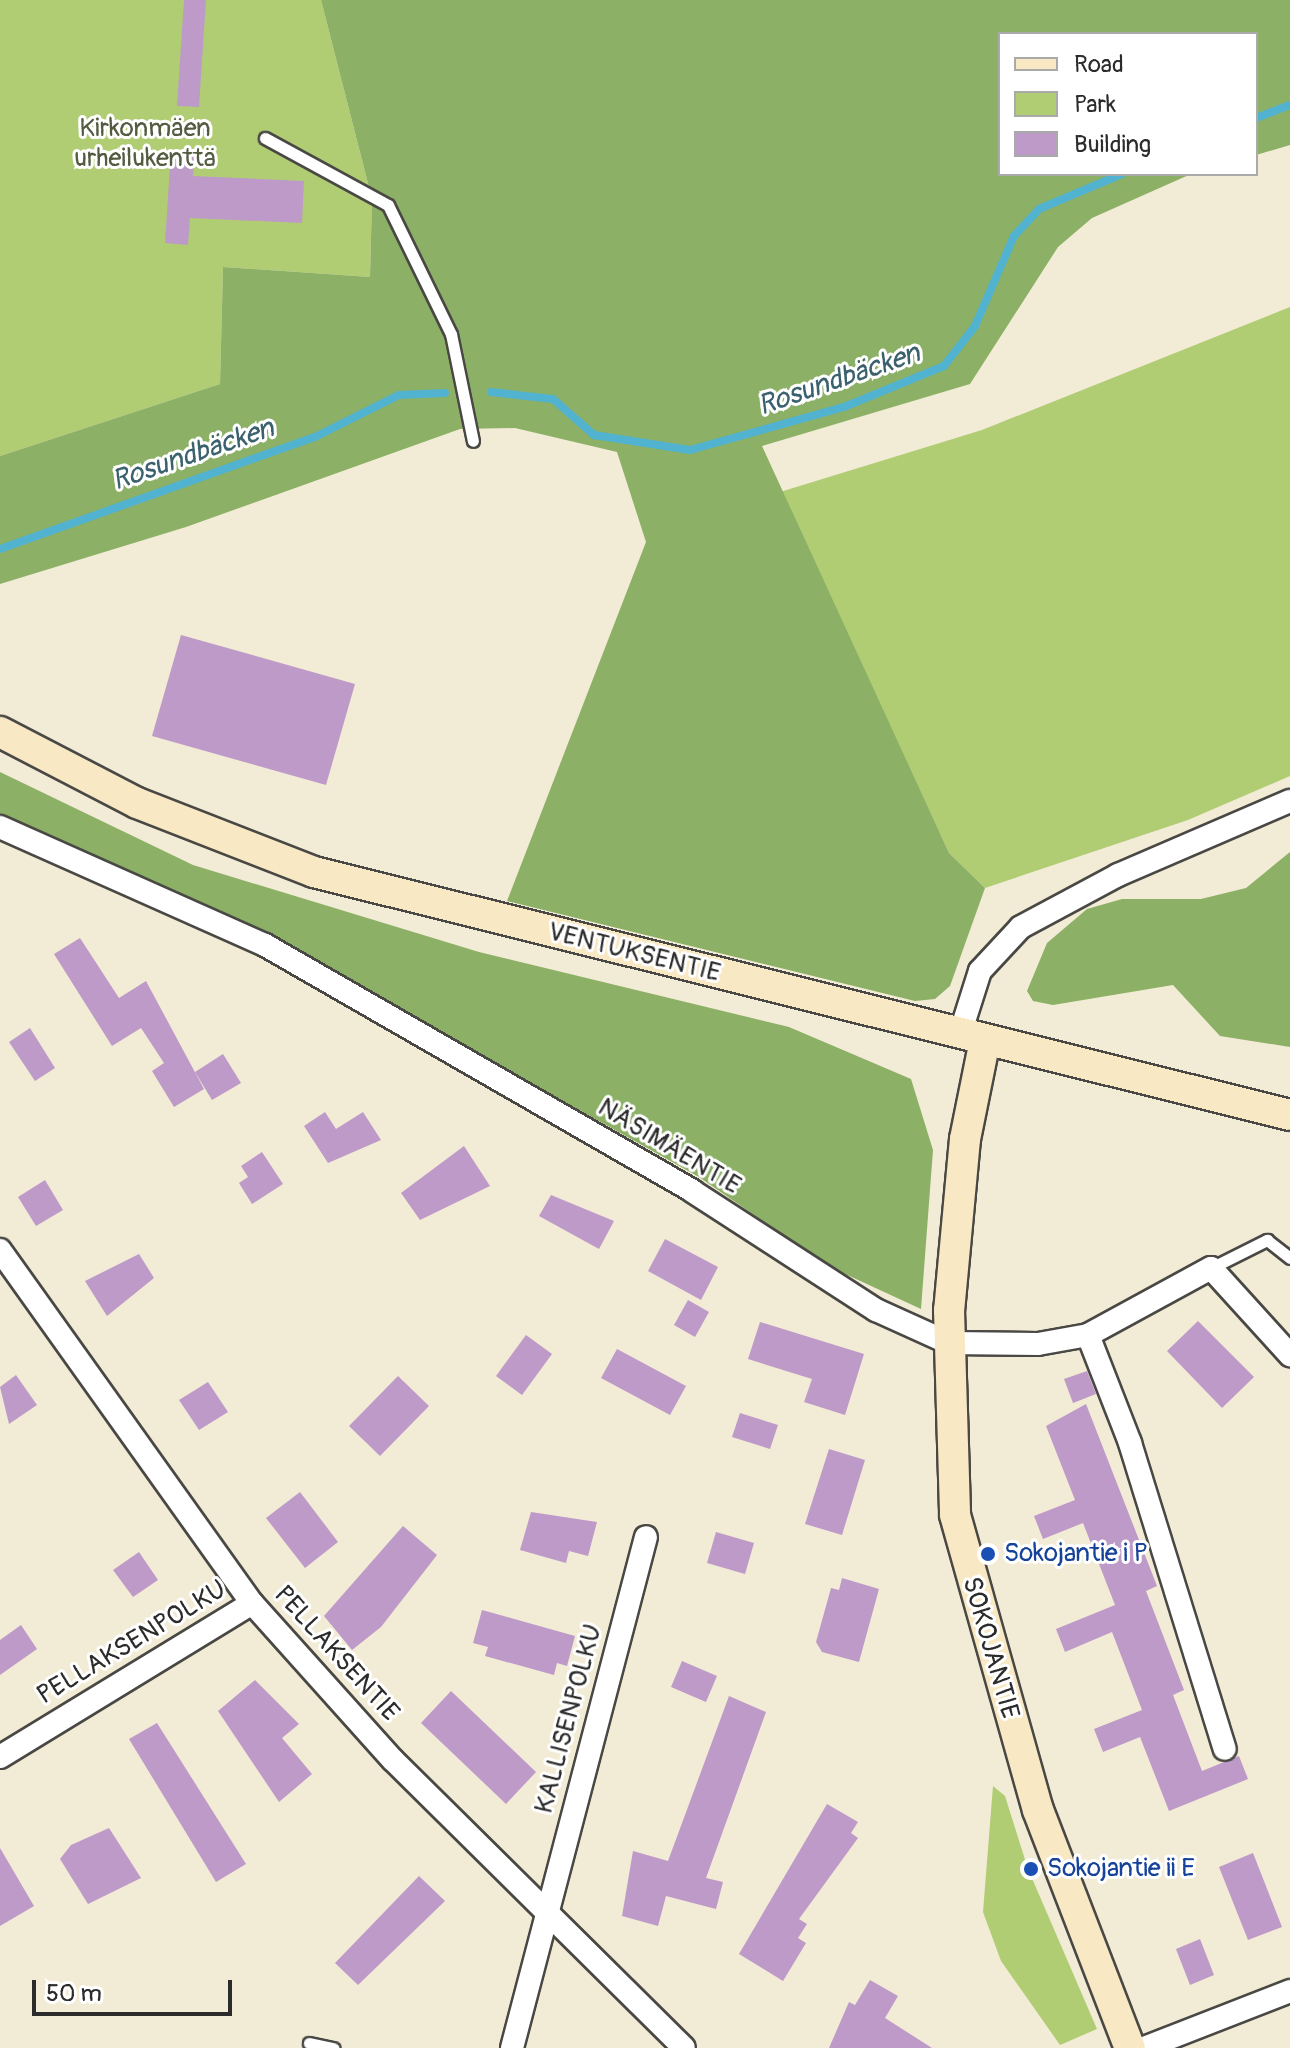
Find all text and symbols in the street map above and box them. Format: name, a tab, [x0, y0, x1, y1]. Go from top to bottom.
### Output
legend	[998, 32, 1258, 176]
text: Road	[1074, 50, 1124, 79]
text: Park	[1074, 90, 1116, 119]
park label: Kirkonmäen urheilukenttä	[74, 113, 216, 174]
text: Building	[1074, 130, 1151, 159]
water label: Rosundbäcken	[754, 337, 924, 423]
water label: Rosundbäcken	[108, 412, 278, 498]
street label: VENTUKSENTIE	[545, 917, 723, 989]
street label: NÄSIMÄENTIE	[592, 1092, 746, 1202]
place label: Sokojantie i P	[1004, 1538, 1148, 1570]
marker: Sokojantie i P	[979, 1545, 997, 1563]
street label: PELLAKSENPOLKU	[32, 1574, 232, 1712]
street label: SOKOJANTIE	[955, 1574, 1025, 1722]
street label: PELLAKSENTIE	[267, 1580, 405, 1728]
street label: KALLISENPOLKU	[529, 1621, 609, 1817]
place label: Sokojantie ii E	[1047, 1853, 1195, 1885]
marker: Sokojantie ii E	[1022, 1860, 1040, 1878]
scale bar	[36, 1964, 236, 2014]
text: 50 m	[46, 1979, 102, 2008]

